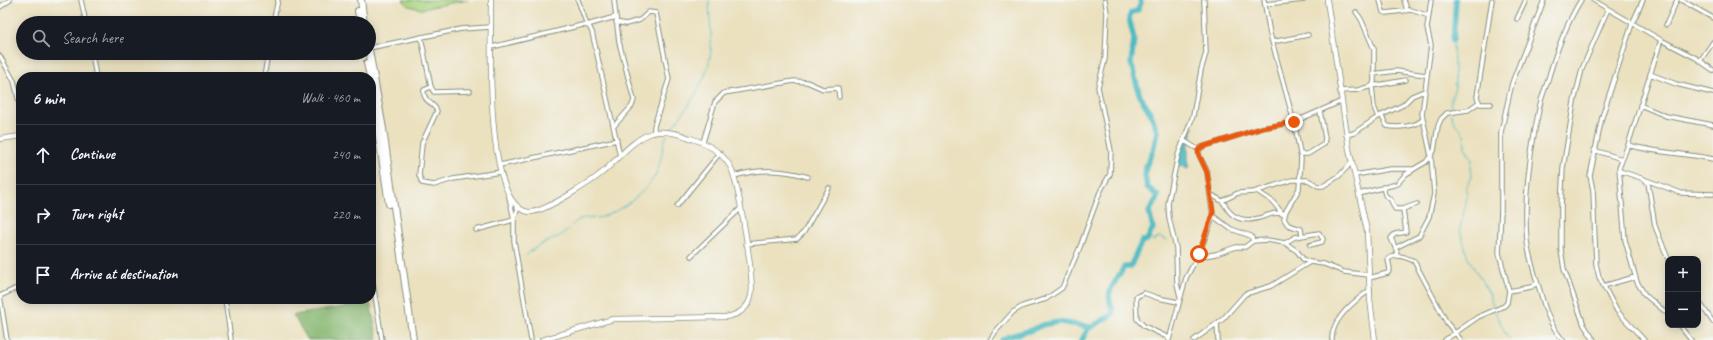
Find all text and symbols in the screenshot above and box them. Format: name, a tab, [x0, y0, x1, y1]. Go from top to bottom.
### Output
search box	[16, 16, 376, 60]
icon: search	[30, 27, 52, 49]
text: Search here	[62, 29, 123, 48]
text: 6 min	[32, 88, 65, 109]
text: Walk · 460 m	[301, 90, 360, 106]
route end	[1285, 113, 1303, 131]
icon: ahead	[32, 144, 54, 166]
text: Continue	[70, 145, 115, 164]
text: 240 m	[332, 147, 360, 163]
icon: right	[32, 204, 54, 226]
text: Turn right	[70, 205, 123, 224]
text: 220 m	[332, 207, 360, 223]
route start	[1190, 245, 1208, 263]
map controls	[1665, 256, 1701, 328]
button: +	[1665, 256, 1701, 292]
icon: arrive	[32, 264, 54, 286]
text: Arrive at destination	[70, 265, 177, 284]
button: −	[1665, 292, 1701, 328]

